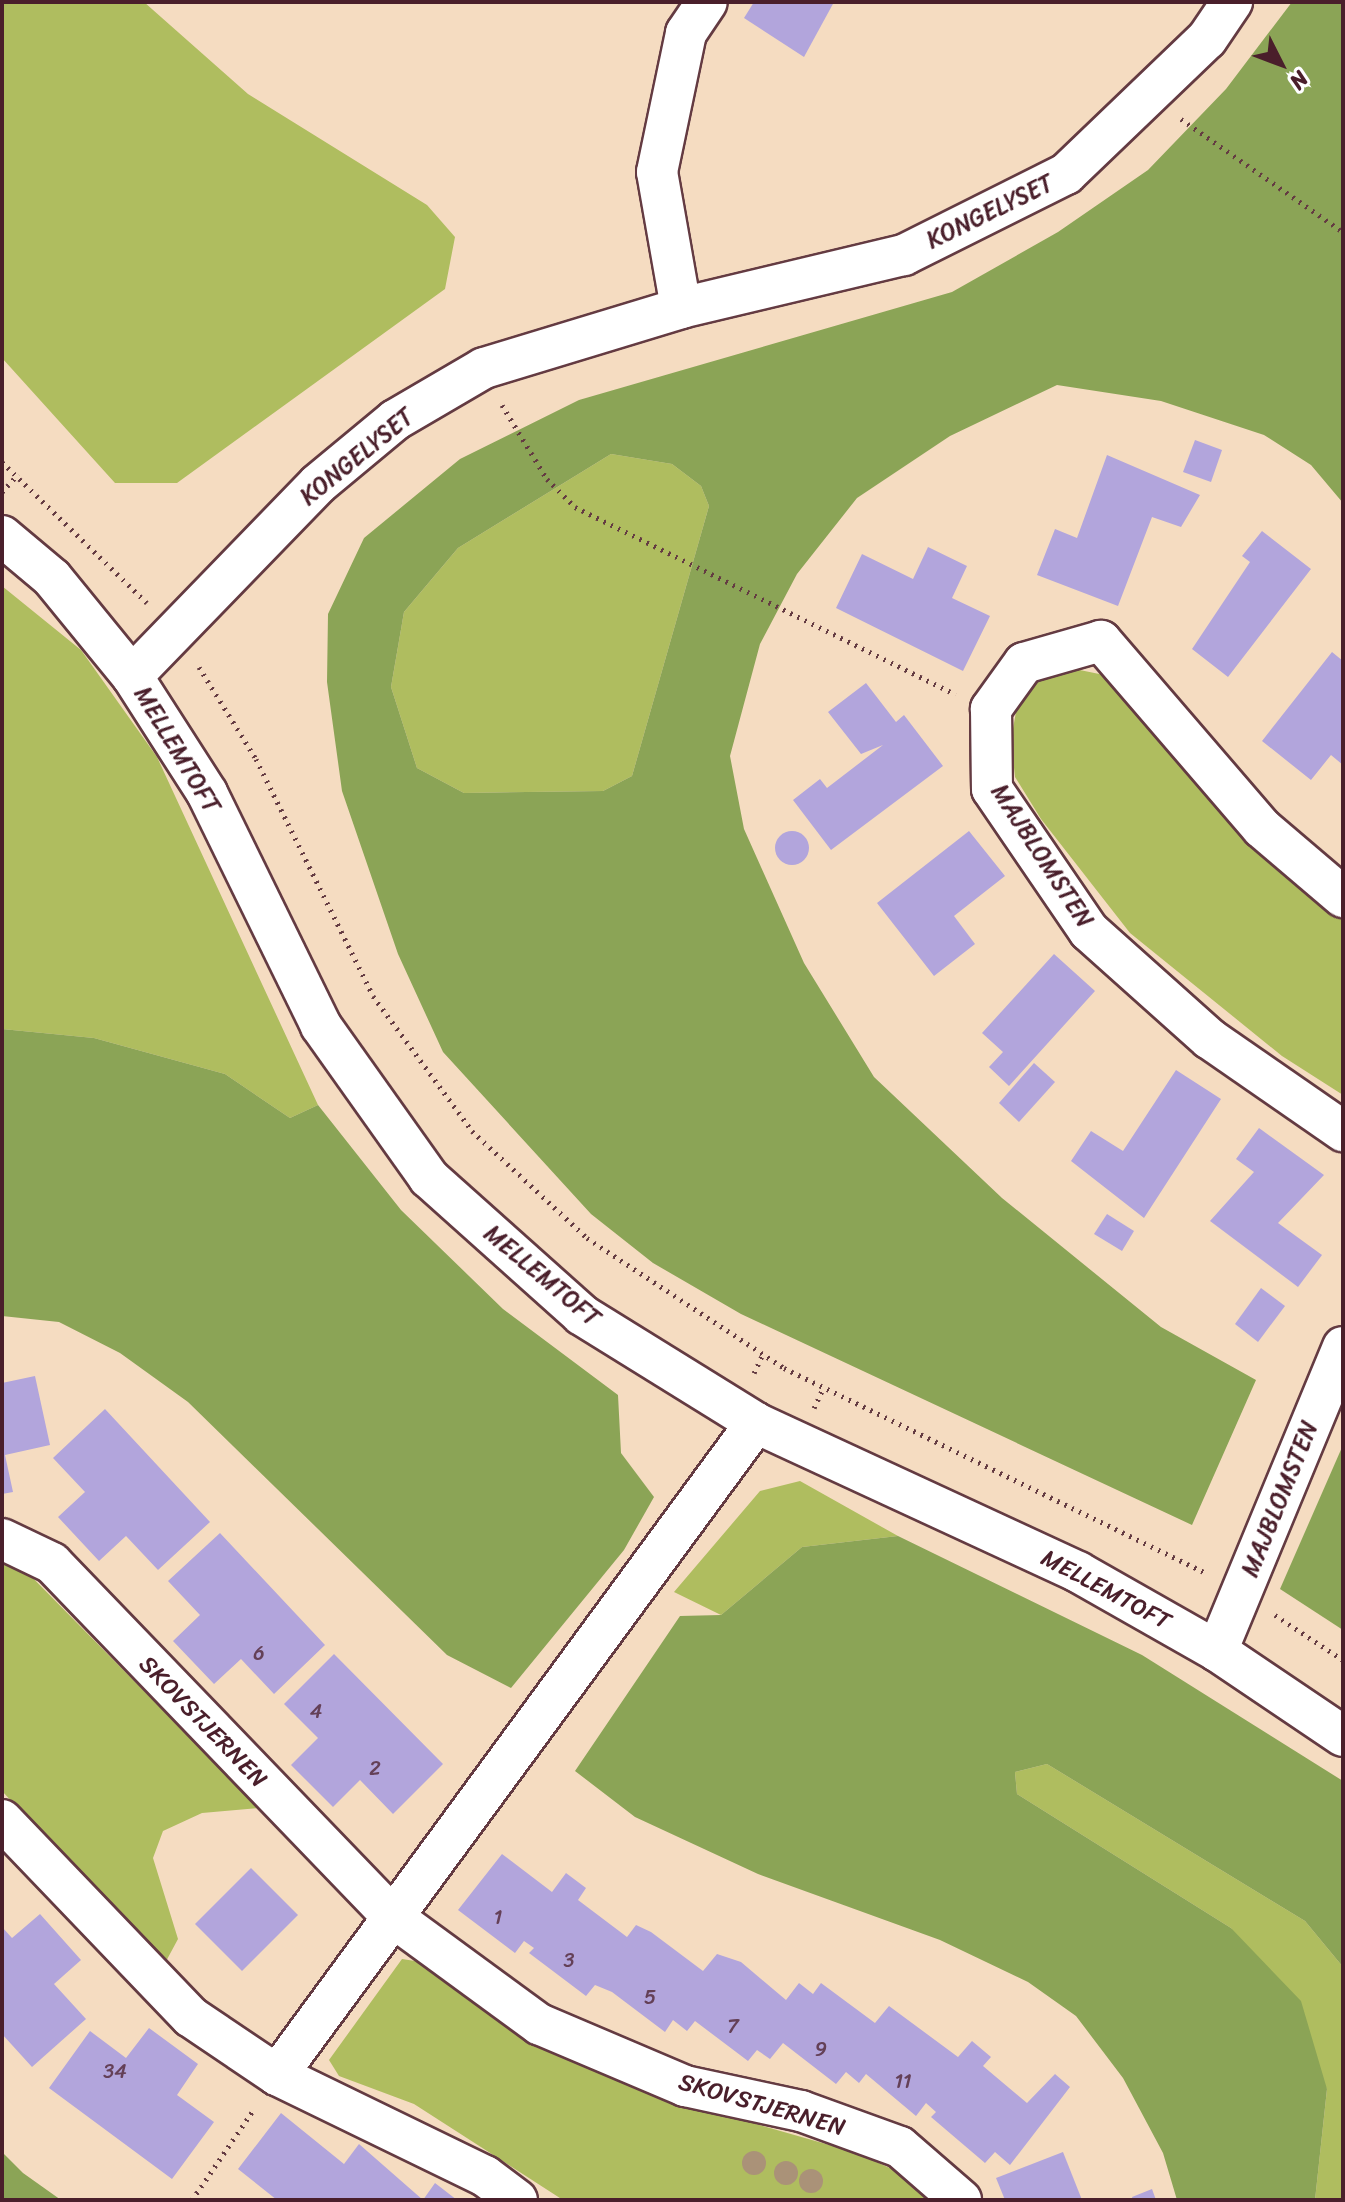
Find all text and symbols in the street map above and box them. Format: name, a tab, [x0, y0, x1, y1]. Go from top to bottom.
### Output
north arrow	[1241, 24, 1321, 104]
text: N	[1280, 62, 1319, 99]
street label: KONGELYSET	[922, 169, 1058, 255]
street label: KONGELYSET	[295, 403, 419, 511]
street label: MELLEMTOFT	[128, 681, 226, 819]
street label: MAJBLOMSTEN	[985, 779, 1099, 933]
street label: MELLEMTOFT	[478, 1219, 606, 1333]
street label: MAJBLOMSTEN	[1236, 1417, 1324, 1581]
street label: MELLEMTOFT	[1036, 1544, 1176, 1636]
house number: 6	[253, 1641, 265, 1665]
street label: SKOVSTJERNEN	[133, 1650, 273, 1794]
house number: 4	[310, 1699, 322, 1723]
house number: 2	[369, 1756, 381, 1780]
house number: 1	[494, 1905, 502, 1929]
house number: 3	[564, 1948, 574, 1972]
house number: 5	[644, 1985, 656, 2009]
house number: 7	[727, 2014, 739, 2038]
house number: 9	[815, 2037, 827, 2061]
house number: 34	[103, 2059, 127, 2083]
street label: SKOVSTJERNEN	[675, 2067, 849, 2143]
house number: 11	[894, 2069, 912, 2093]

